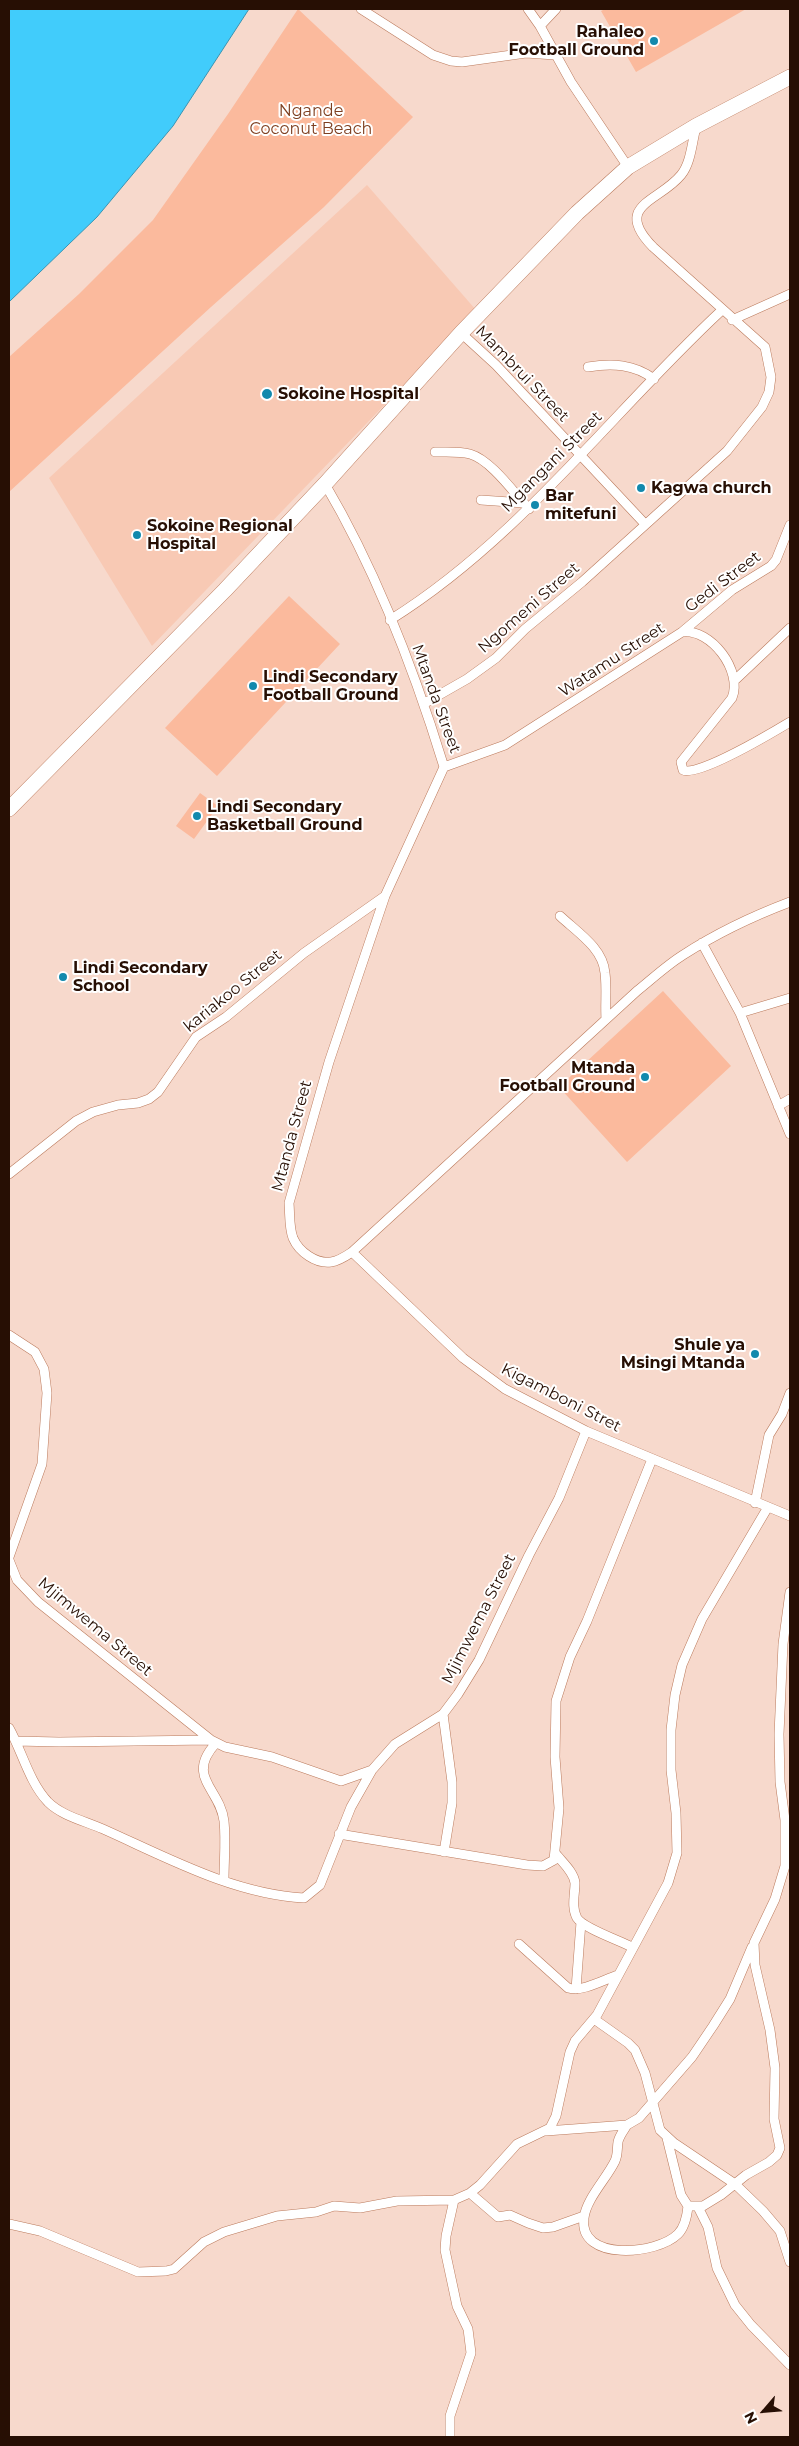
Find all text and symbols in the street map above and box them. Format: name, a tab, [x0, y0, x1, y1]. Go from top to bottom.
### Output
place label: Rahaleo Football Ground	[508, 22, 644, 60]
marker: Rahaleo Football Ground	[648, 35, 660, 47]
park label: Ngande Coconut Beach	[250, 101, 372, 139]
street label: Mambrui Street	[471, 322, 573, 426]
place label: Sokoine Hospital	[278, 384, 419, 404]
marker: Sokoine Hospital	[260, 387, 274, 401]
street label: Mgangani Street	[498, 408, 606, 516]
place label: Kagwa church	[651, 478, 771, 498]
marker: Kagwa church	[635, 482, 647, 494]
place label: Bar mitefuni	[545, 486, 616, 524]
marker: Bar mitefuni	[529, 499, 541, 511]
place label: Sokoine Regional Hospital	[147, 516, 293, 554]
marker: Sokoine Regional Hospital	[131, 529, 143, 541]
street label: Gedi Street	[681, 547, 765, 617]
street label: Ngomeni Street	[474, 559, 584, 657]
street label: Watamu Street	[556, 619, 668, 701]
street label: Mtanda Street	[407, 642, 465, 756]
place label: Lindi Secondary Football Ground	[263, 667, 399, 705]
marker: Lindi Secondary Football Ground	[247, 680, 259, 692]
place label: Lindi Secondary Basketball Ground	[207, 797, 362, 835]
marker: Lindi Secondary Basketball Ground	[191, 810, 203, 822]
street label: kariakoo Street	[180, 946, 286, 1036]
place label: Lindi Secondary School	[73, 958, 208, 996]
marker: Lindi Secondary School	[57, 971, 69, 983]
place label: Mtanda Football Ground	[499, 1058, 635, 1096]
marker: Mtanda Football Ground	[639, 1071, 651, 1083]
street label: Mtanda Street	[268, 1078, 316, 1194]
place label: Shule ya Msingi Mtanda	[621, 1335, 745, 1373]
marker: Shule ya Msingi Mtanda	[749, 1348, 761, 1360]
street label: Kigamboni Stret	[498, 1359, 624, 1437]
street label: Mjimwema Street	[438, 1551, 520, 1687]
street label: Mjimwema Street	[34, 1574, 156, 1680]
north arrow	[739, 2386, 789, 2436]
text: N	[740, 2409, 761, 2427]

